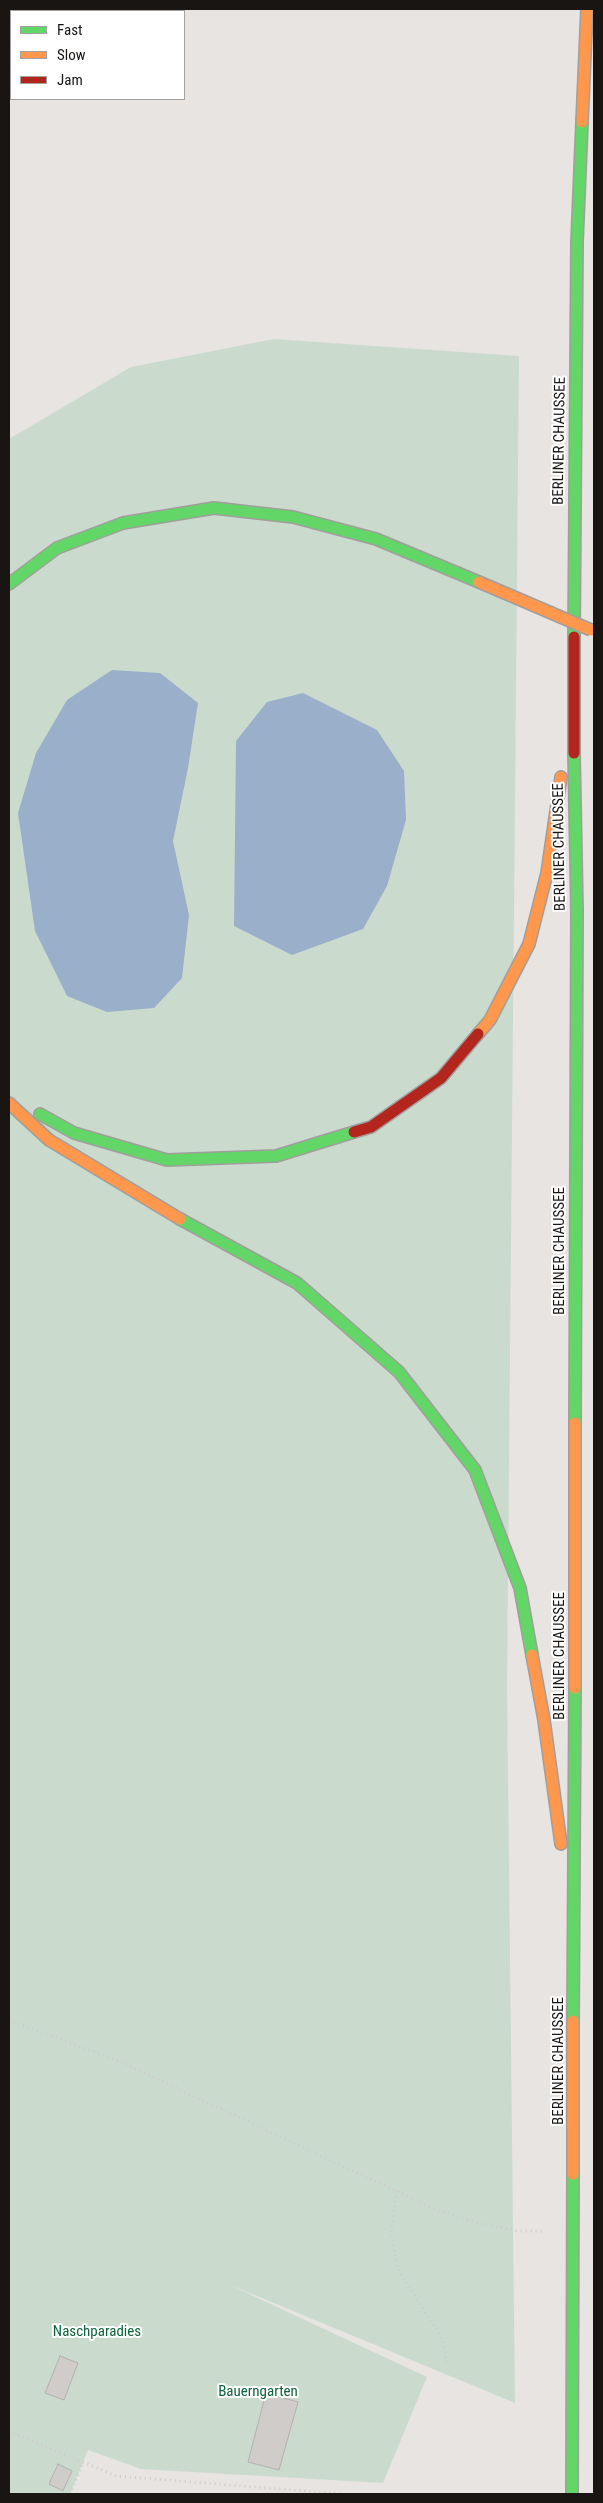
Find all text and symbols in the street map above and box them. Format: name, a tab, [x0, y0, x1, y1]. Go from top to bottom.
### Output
legend	[10, 10, 185, 100]
text: Fast	[57, 21, 82, 39]
text: Slow	[57, 46, 86, 64]
text: Jam	[57, 71, 83, 89]
street label: BERLINER CHAUSSEE	[550, 377, 570, 505]
street label: BERLINER CHAUSSEE	[550, 783, 570, 911]
street label: BERLINER CHAUSSEE	[551, 1187, 569, 1315]
street label: BERLINER CHAUSSEE	[551, 1592, 569, 1720]
street label: BERLINER CHAUSSEE	[550, 1997, 568, 2125]
park label: Naschparadies	[53, 2323, 141, 2341]
park label: Bauerngarten	[218, 2383, 298, 2401]

